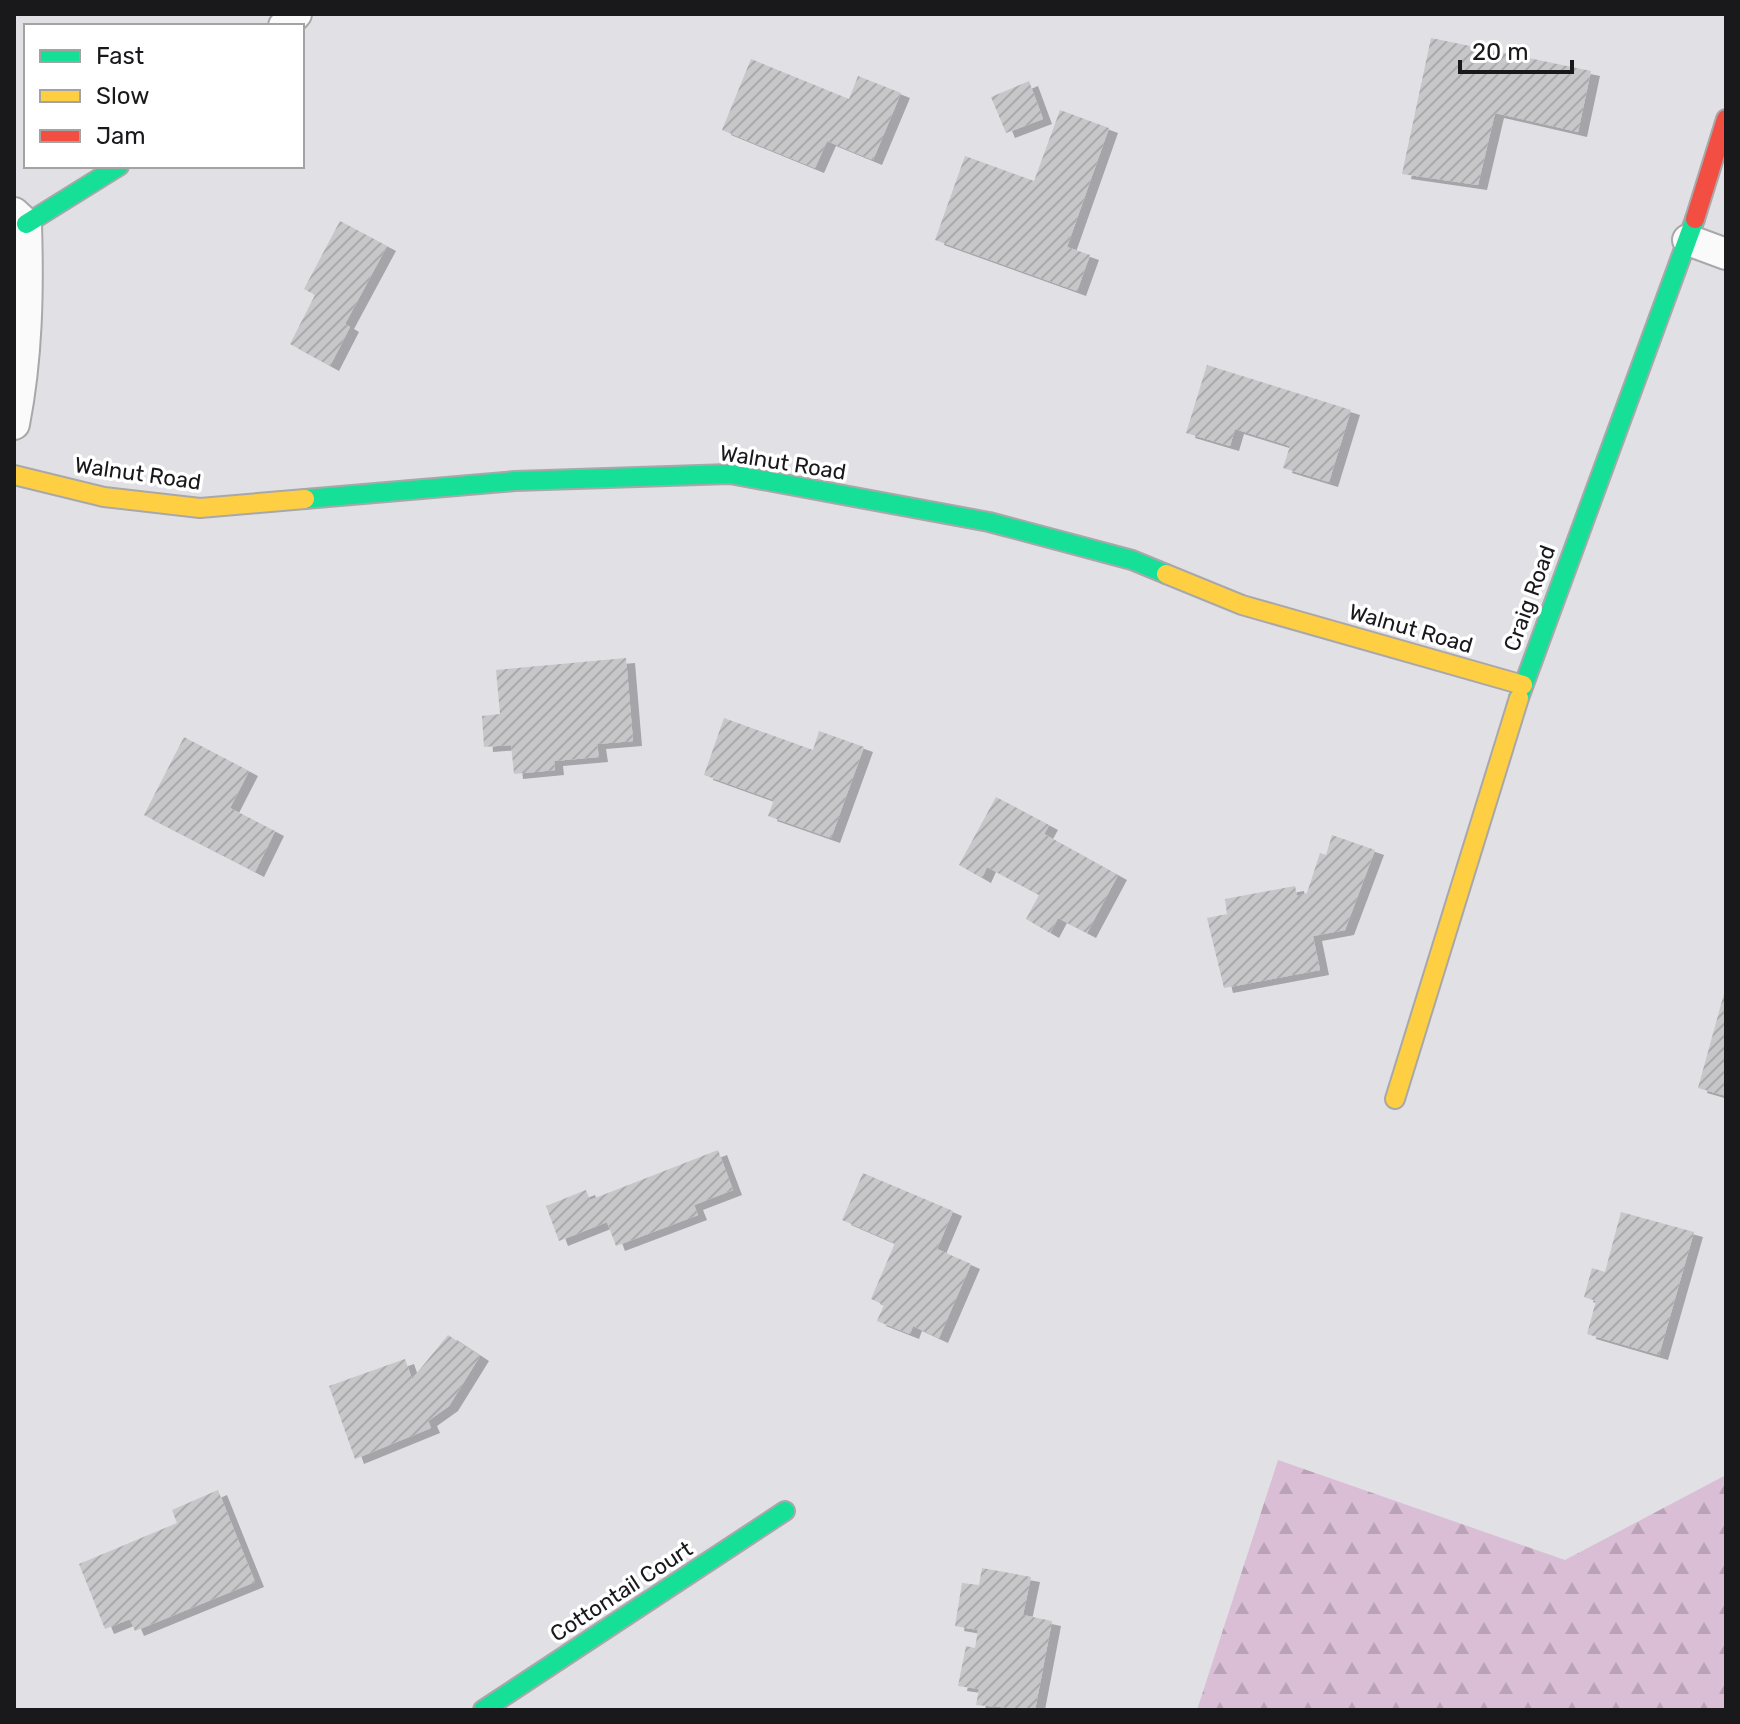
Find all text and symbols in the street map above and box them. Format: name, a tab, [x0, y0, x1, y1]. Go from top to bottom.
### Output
legend	[24, 24, 304, 168]
scale bar	[1460, 24, 1572, 74]
text: 20 m	[1472, 38, 1529, 66]
text: Fast	[96, 42, 144, 70]
text: Slow	[96, 82, 149, 110]
text: Jam	[96, 122, 146, 150]
street label: Walnut Road	[718, 439, 848, 486]
street label: Walnut Road	[73, 451, 203, 496]
street label: Craig Road	[1498, 541, 1561, 655]
street label: Walnut Road	[1346, 598, 1476, 659]
street label: Cottontail Court	[545, 1535, 698, 1648]

